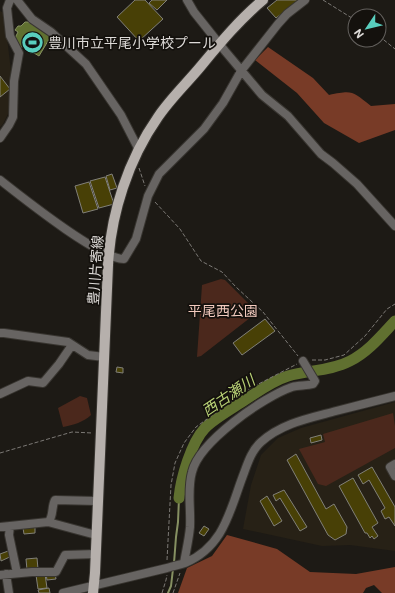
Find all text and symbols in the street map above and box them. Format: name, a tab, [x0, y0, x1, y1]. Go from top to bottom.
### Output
north arrow	[347, 8, 387, 48]
text: N	[351, 27, 366, 41]
sports icon: 豊川市立平尾小学校プール	[19, 29, 45, 55]
place label: 豊川市立平尾小学校プール	[48, 34, 216, 51]
street label: 豊川片寄線	[84, 234, 106, 306]
park label: 平尾西公園	[188, 302, 258, 319]
water label: 西古瀬川	[198, 370, 260, 419]

